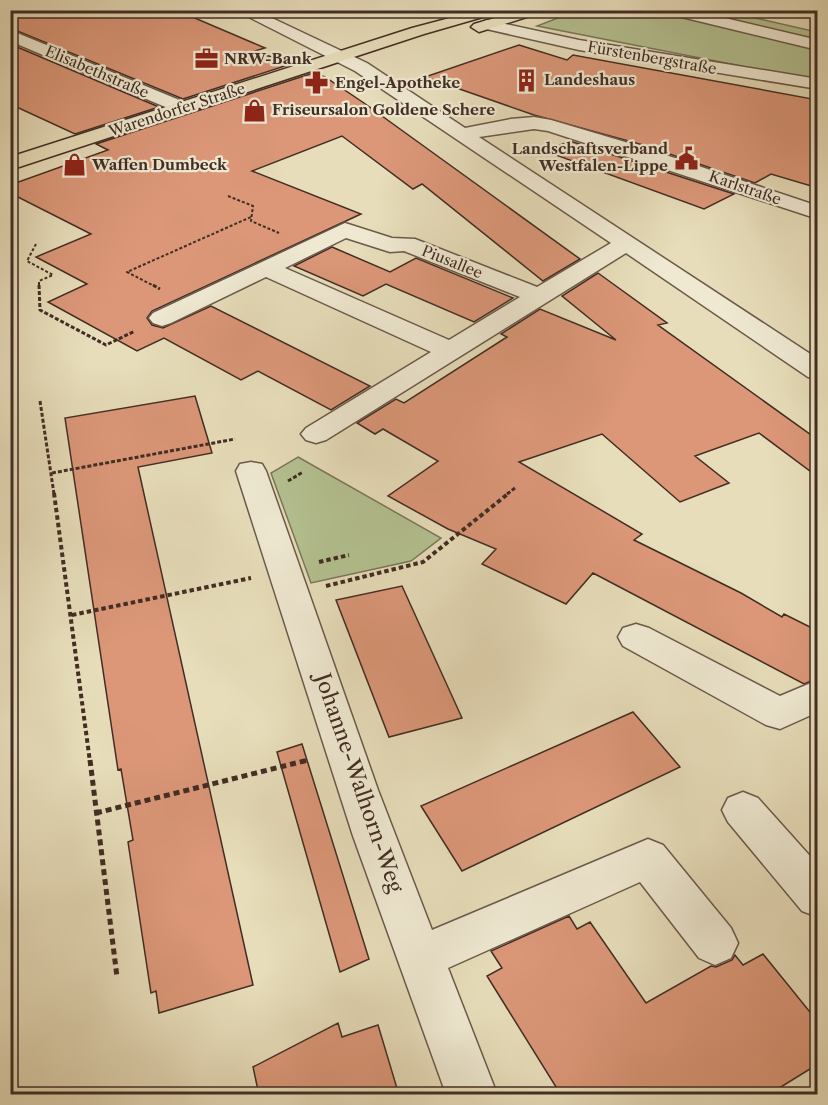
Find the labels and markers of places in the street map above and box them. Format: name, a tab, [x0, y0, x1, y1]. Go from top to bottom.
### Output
office icon: NRW-Bank	[193, 46, 219, 72]
place label: NRW-Bank	[224, 49, 313, 68]
building icon: Landeshaus	[513, 67, 539, 93]
pharmacy icon: Engel-Apotheke	[304, 70, 330, 96]
place label: Landeshaus	[544, 70, 635, 89]
place label: Engel-Apotheke	[335, 73, 460, 92]
shop icon: Friseursalon Goldene Schere	[241, 97, 267, 123]
place label: Friseursalon Goldene Schere	[272, 100, 495, 119]
place label: Landschaftsverband Westfalen-Lippe	[512, 139, 668, 175]
public building icon: Landschaftsverband Westfalen-Lippe	[673, 145, 699, 171]
shop icon: Waffen Dumbeck	[61, 152, 87, 178]
place label: Waffen Dumbeck	[91, 155, 228, 174]

